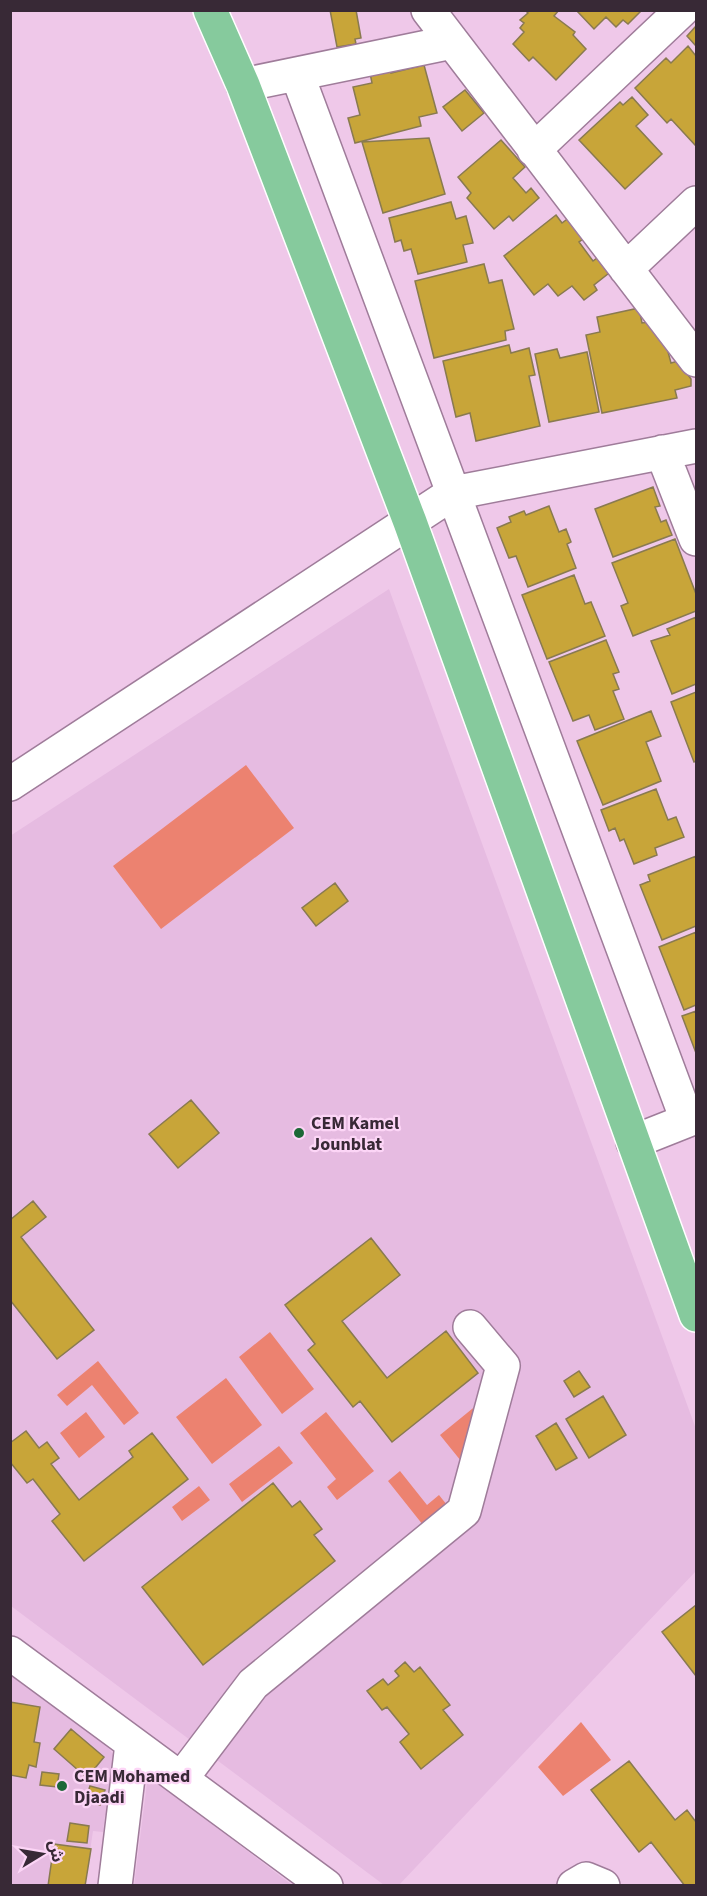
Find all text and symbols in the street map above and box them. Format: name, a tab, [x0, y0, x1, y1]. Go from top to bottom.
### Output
place label: CEM Kamel Jounblat	[311, 1111, 399, 1157]
marker: CEM Kamel Jounblat	[292, 1126, 306, 1140]
place label: CEM Mohamed Djaadi	[74, 1764, 190, 1810]
marker: CEM Mohamed Djaadi	[55, 1779, 69, 1793]
north arrow	[12, 1824, 72, 1884]
text: ش	[43, 1838, 69, 1864]

